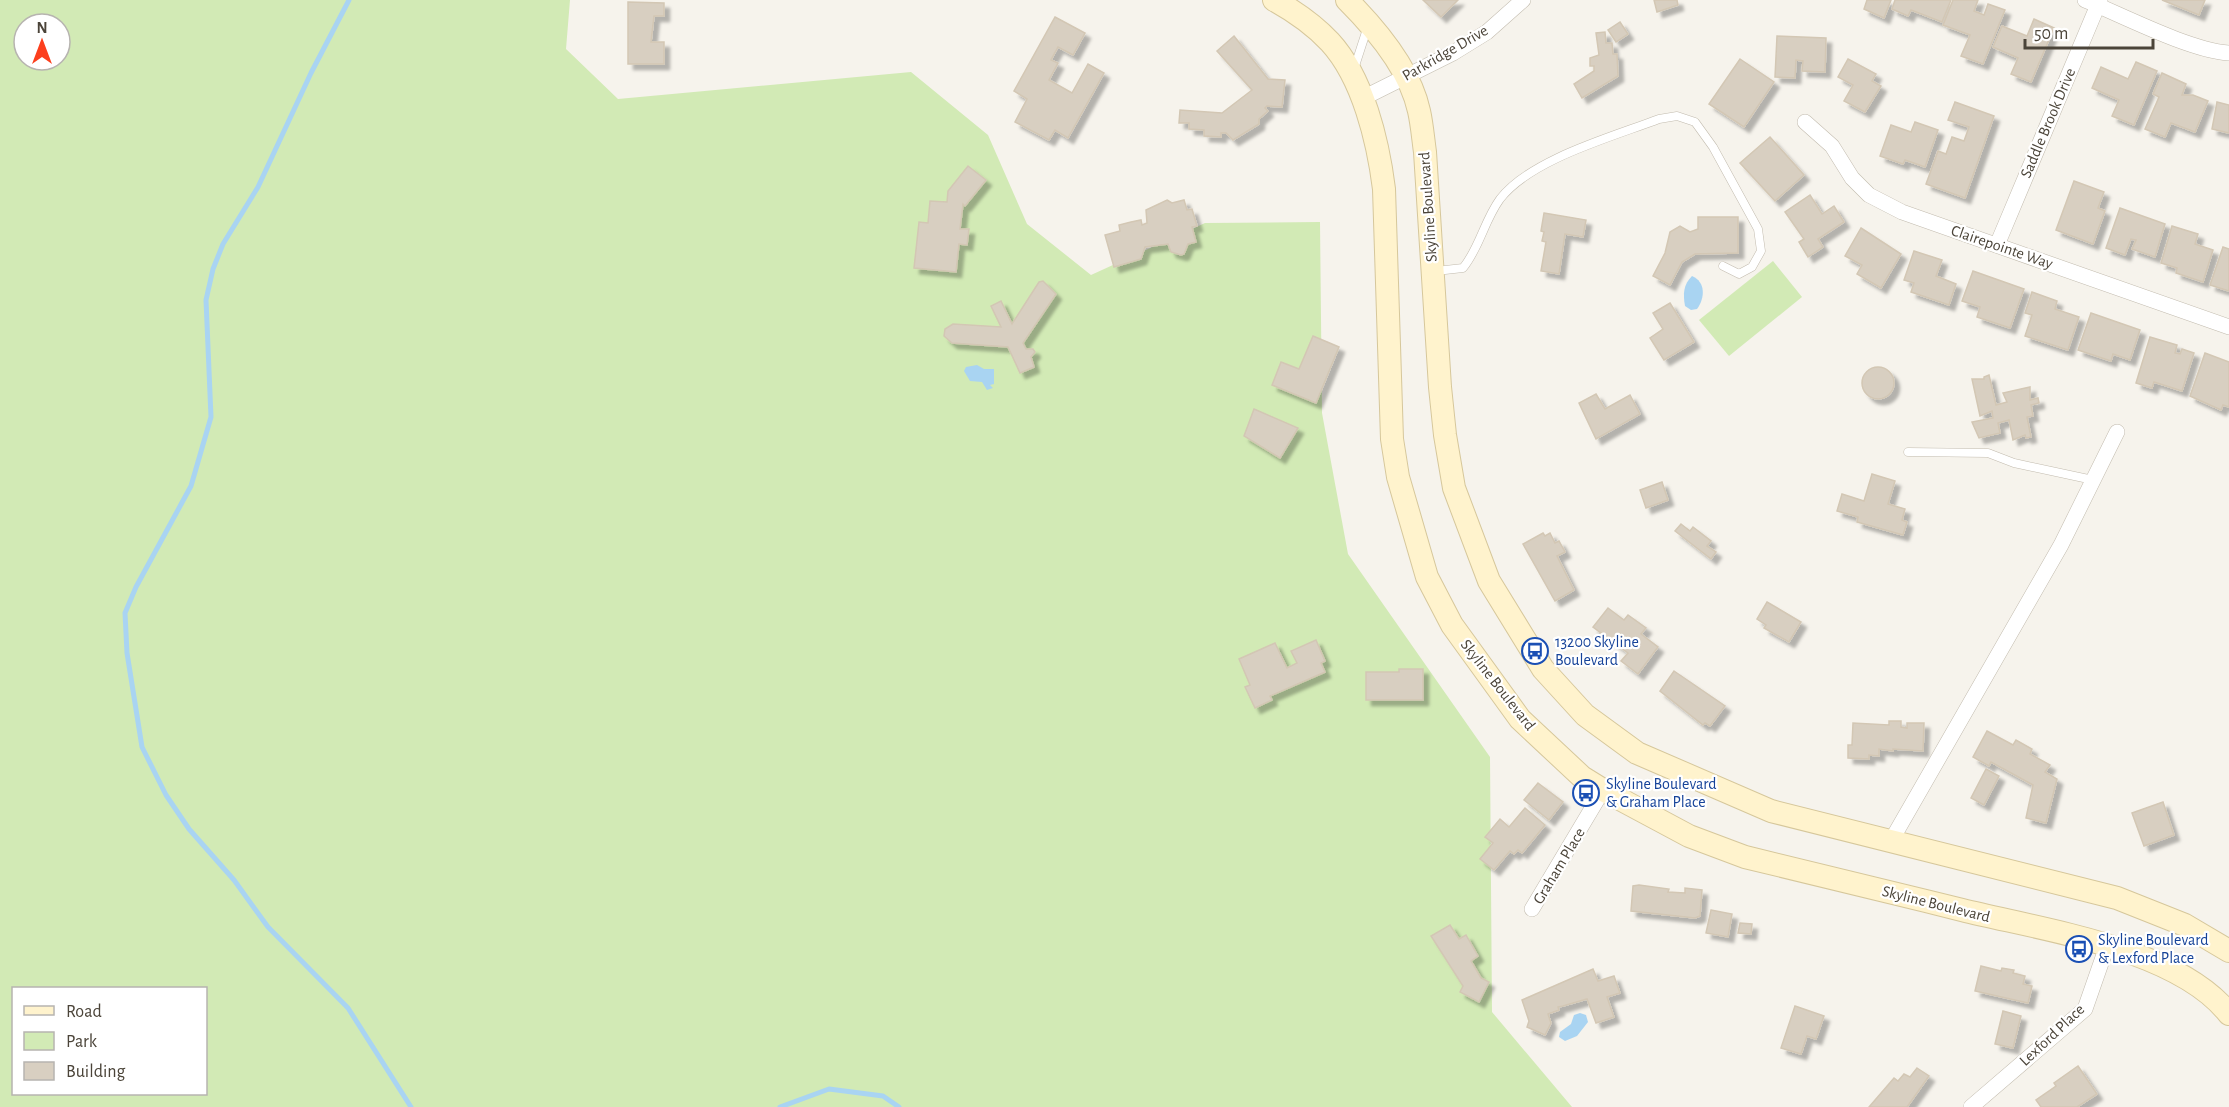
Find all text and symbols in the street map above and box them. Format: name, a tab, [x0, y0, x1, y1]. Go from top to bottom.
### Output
north arrow	[12, 12, 72, 72]
scale bar	[2025, 12, 2152, 50]
text: N	[36, 20, 48, 36]
street label: Parkridge Drive	[1399, 22, 1491, 84]
text: 50 m	[2034, 25, 2068, 43]
street label: Saddle Brook Drive	[2018, 66, 2078, 180]
street label: Skyline Boulevard	[1416, 151, 1441, 263]
street label: Clairepointe Way	[1949, 222, 2055, 273]
place label: 13200 Skyline Boulevard	[1555, 634, 1639, 668]
bus stop icon: 13200 Skyline Boulevard	[1520, 636, 1550, 666]
street label: Skyline Boulevard	[1457, 637, 1538, 734]
place label: Skyline Boulevard & Graham Place	[1606, 776, 1717, 810]
bus stop icon: Skyline Boulevard & Graham Place	[1571, 778, 1601, 808]
street label: Graham Place	[1530, 825, 1588, 907]
street label: Skyline Boulevard	[1880, 883, 1992, 926]
place label: Skyline Boulevard & Lexford Place	[2098, 932, 2209, 966]
bus stop icon: Skyline Boulevard & Lexford Place	[2064, 934, 2094, 964]
legend	[12, 987, 207, 1095]
street label: Lexford Place	[2016, 1001, 2088, 1069]
text: Road	[66, 1003, 102, 1021]
text: Park	[66, 1033, 98, 1051]
text: Building	[66, 1063, 126, 1081]

